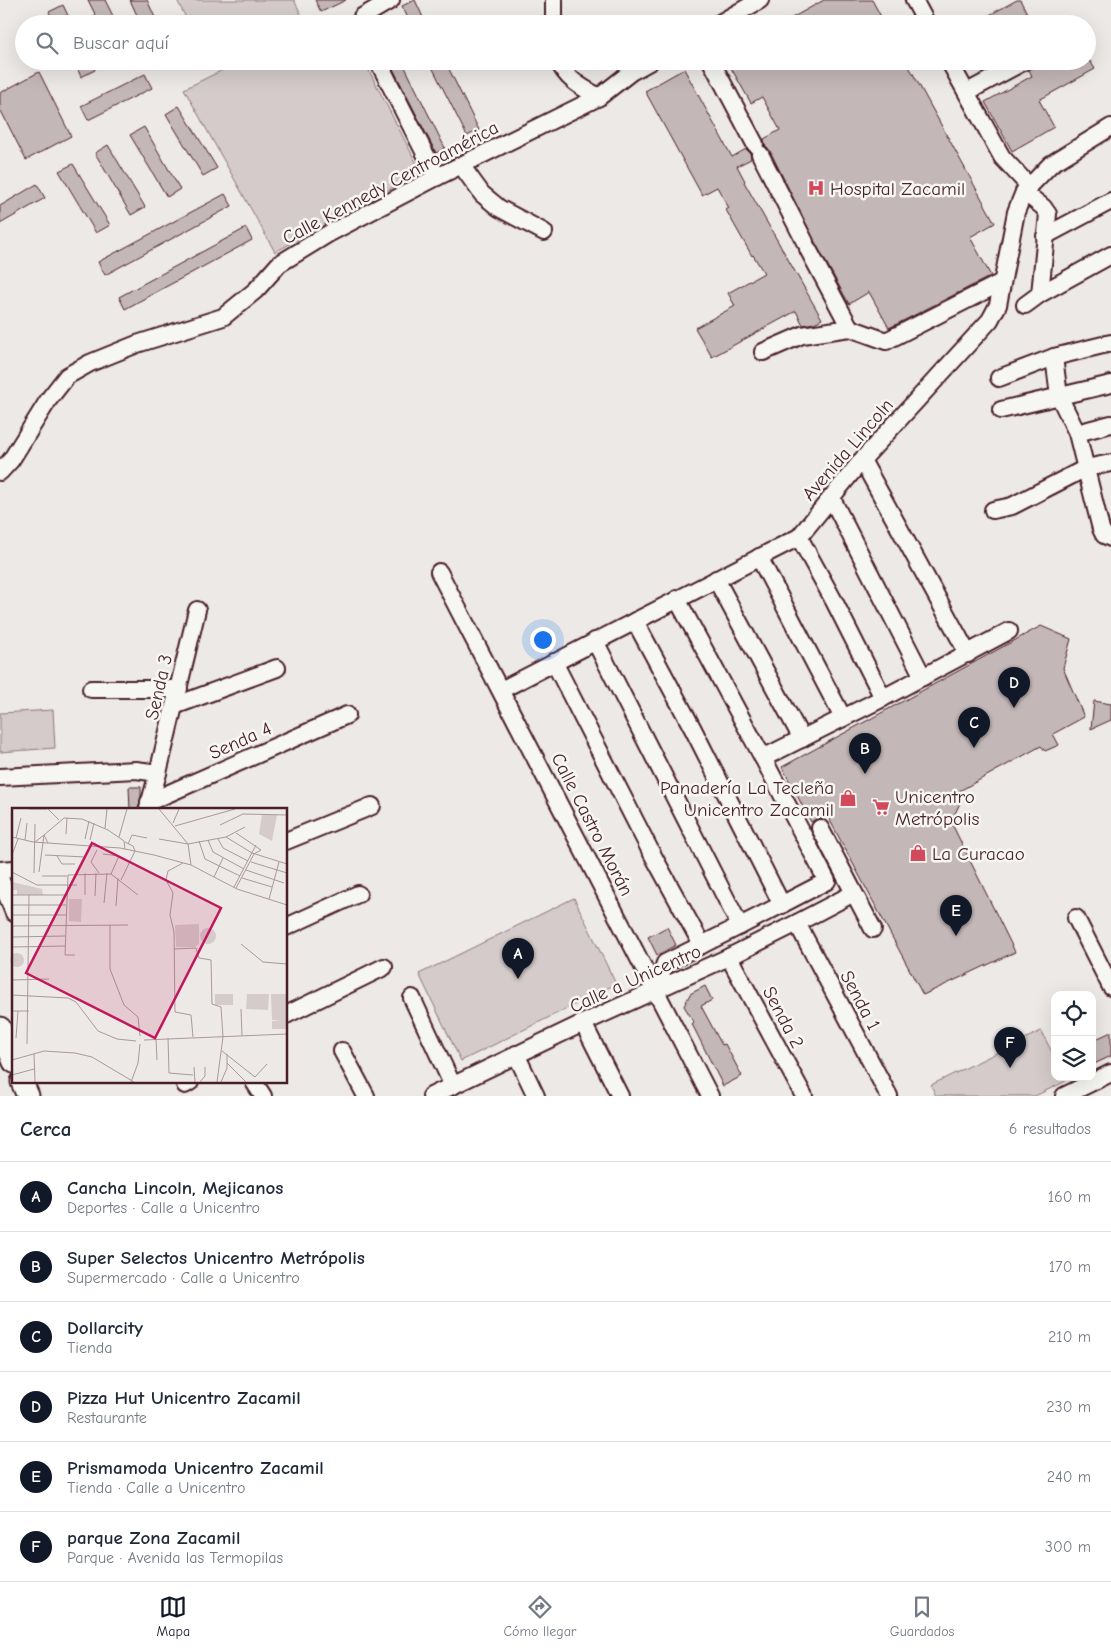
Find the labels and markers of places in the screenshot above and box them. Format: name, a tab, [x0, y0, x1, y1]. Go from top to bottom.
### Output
hospital icon: Hospital Zacamil	[806, 178, 826, 198]
place label: Hospital Zacamil	[830, 178, 965, 200]
pin: D	[998, 667, 1030, 708]
pin: C	[958, 707, 990, 748]
pin: B	[849, 733, 881, 774]
place label: Panadería La Tecleña Unicentro Zacamil	[660, 777, 834, 821]
place label: Unicentro Metrópolis	[895, 786, 980, 830]
shop icon: Panadería La Tecleña Unicentro Zacamil	[838, 788, 858, 808]
supermarket icon: Unicentro Metrópolis	[871, 797, 891, 817]
shop icon: La Curacao	[908, 843, 928, 863]
place label: La Curacao	[932, 843, 1025, 865]
pin: E	[940, 895, 972, 936]
pin: A	[502, 938, 534, 979]
pin: F	[994, 1027, 1026, 1068]

